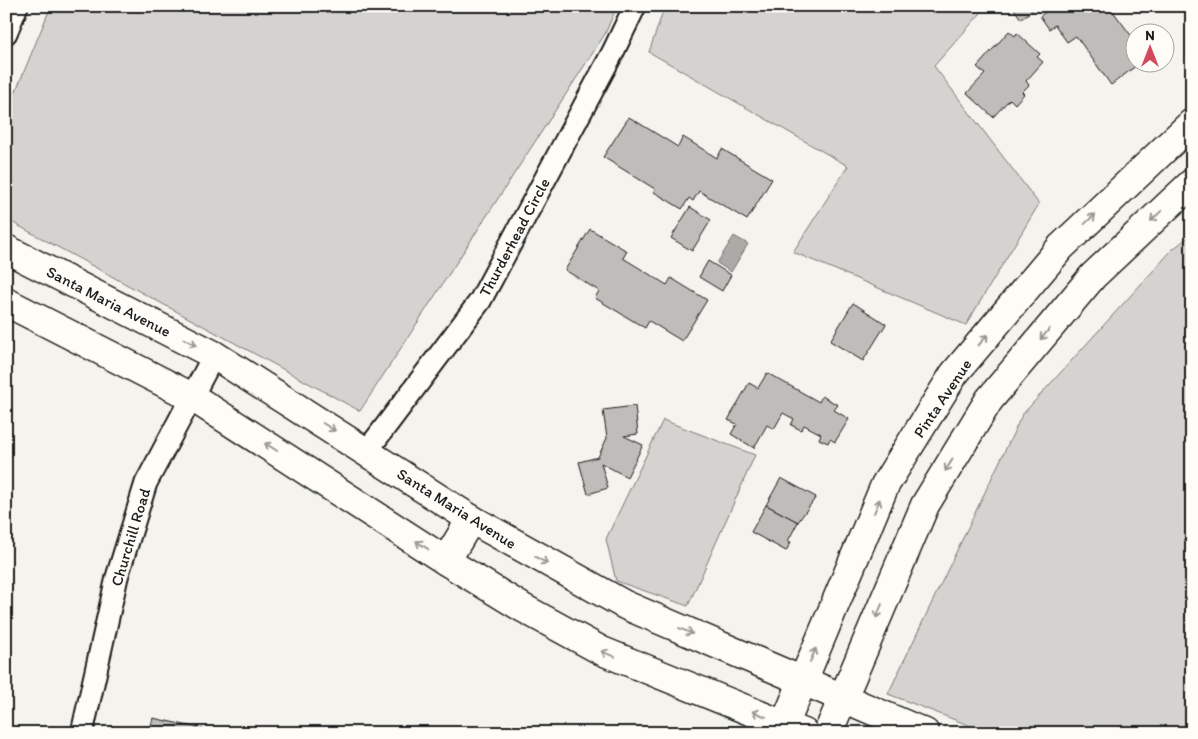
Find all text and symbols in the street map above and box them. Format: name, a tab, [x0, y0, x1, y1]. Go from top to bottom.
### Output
north arrow	[1126, 22, 1176, 72]
text: N	[1145, 27, 1155, 44]
street label: Thurderhead Circle	[475, 174, 554, 300]
one-way arrow	[1150, 210, 1163, 222]
one-way arrow	[1084, 213, 1097, 225]
street label: Santa Maria Avenue	[43, 262, 174, 341]
one-way arrow	[1039, 327, 1050, 340]
one-way arrow	[977, 334, 988, 347]
one-way arrow	[182, 338, 197, 347]
street label: Pinta Avenue	[909, 355, 976, 441]
one-way arrow	[321, 422, 335, 432]
one-way arrow	[265, 442, 279, 452]
one-way arrow	[944, 457, 954, 471]
street label: Santa Maria Avenue	[394, 464, 520, 553]
street label: Churchill Road	[107, 486, 154, 589]
one-way arrow	[872, 499, 882, 514]
one-way arrow	[416, 540, 430, 550]
one-way arrow	[533, 555, 547, 565]
one-way arrow	[874, 603, 884, 618]
one-way arrow	[678, 626, 693, 636]
one-way arrow	[601, 648, 616, 658]
one-way arrow	[809, 648, 818, 663]
one-way arrow	[752, 709, 767, 719]

